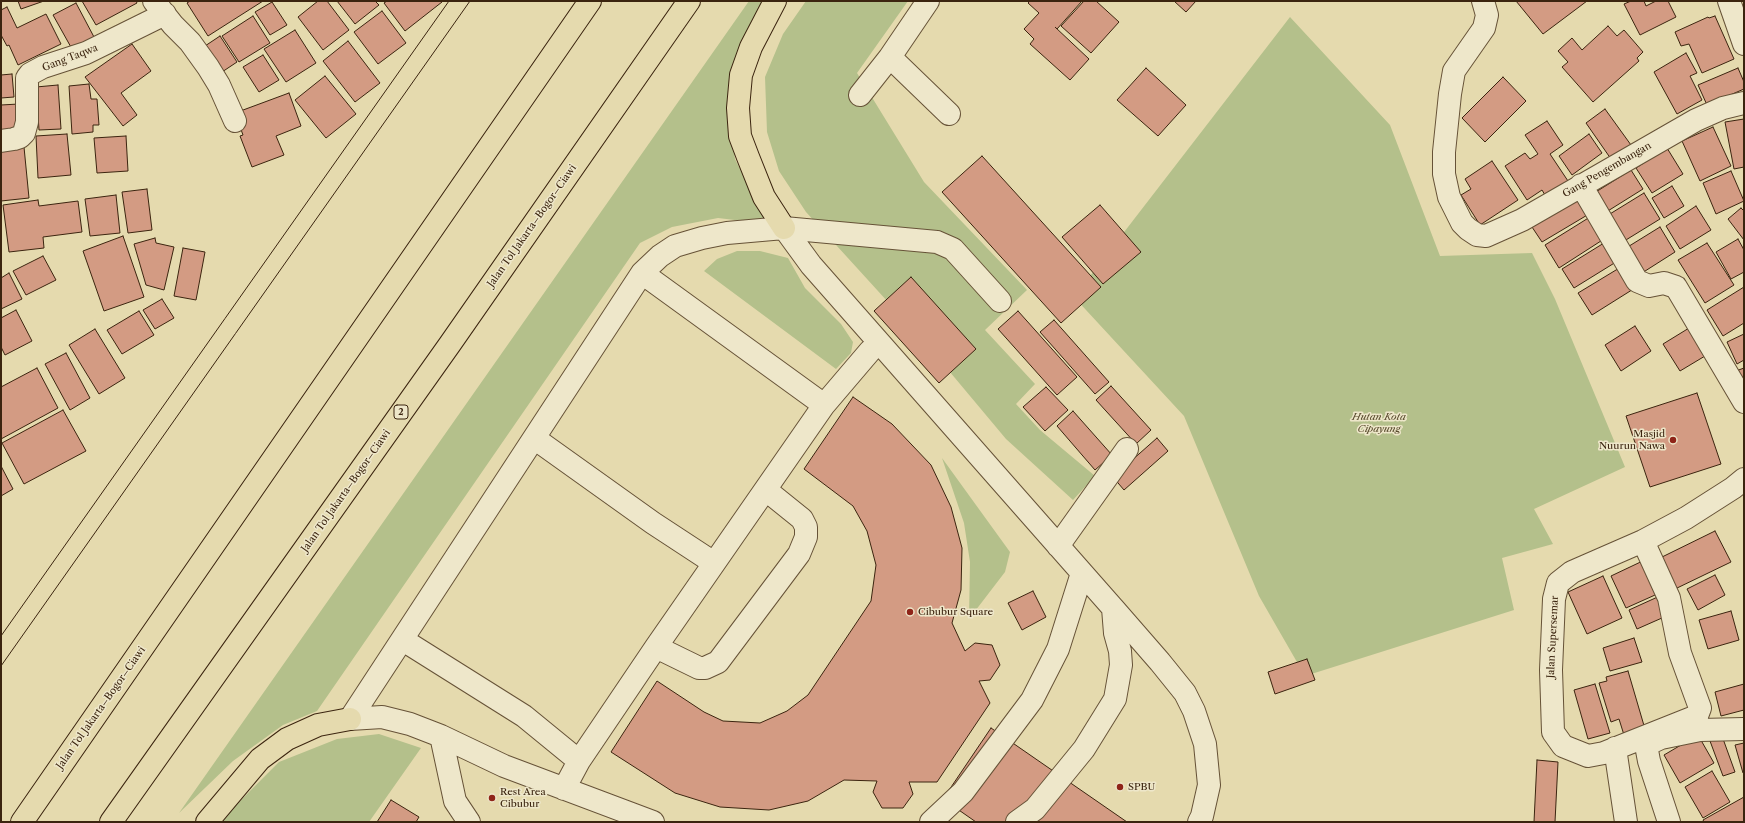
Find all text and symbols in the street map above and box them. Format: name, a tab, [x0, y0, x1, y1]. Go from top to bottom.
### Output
street label: Gang Taqwa	[40, 42, 100, 74]
street label: Gang Pengembangan	[1561, 140, 1653, 200]
street label: Jalan Tol Jakarta–Bogor–Ciawi	[485, 162, 579, 290]
road number: 2	[394, 405, 408, 419]
park label: Hutan Kota Cipayung	[1352, 411, 1406, 434]
street label: Jalan Tol Jakarta–Bogor–Ciawi	[299, 427, 393, 555]
place label: Masjid Nuurun Nawa	[1599, 428, 1665, 452]
marker: Masjid Nuurun Nawa	[1668, 435, 1678, 445]
street label: Jalan Supersemar	[1545, 595, 1561, 679]
place label: Cibubur Square	[918, 606, 993, 618]
marker: Cibubur Square	[905, 607, 915, 617]
street label: Jalan Tol Jakarta–Bogor–Ciawi	[54, 644, 148, 772]
place label: SPBU	[1128, 781, 1155, 793]
marker: SPBU	[1115, 782, 1125, 792]
place label: Rest Area Cibubur	[500, 786, 546, 810]
marker: Rest Area Cibubur	[487, 793, 497, 803]

